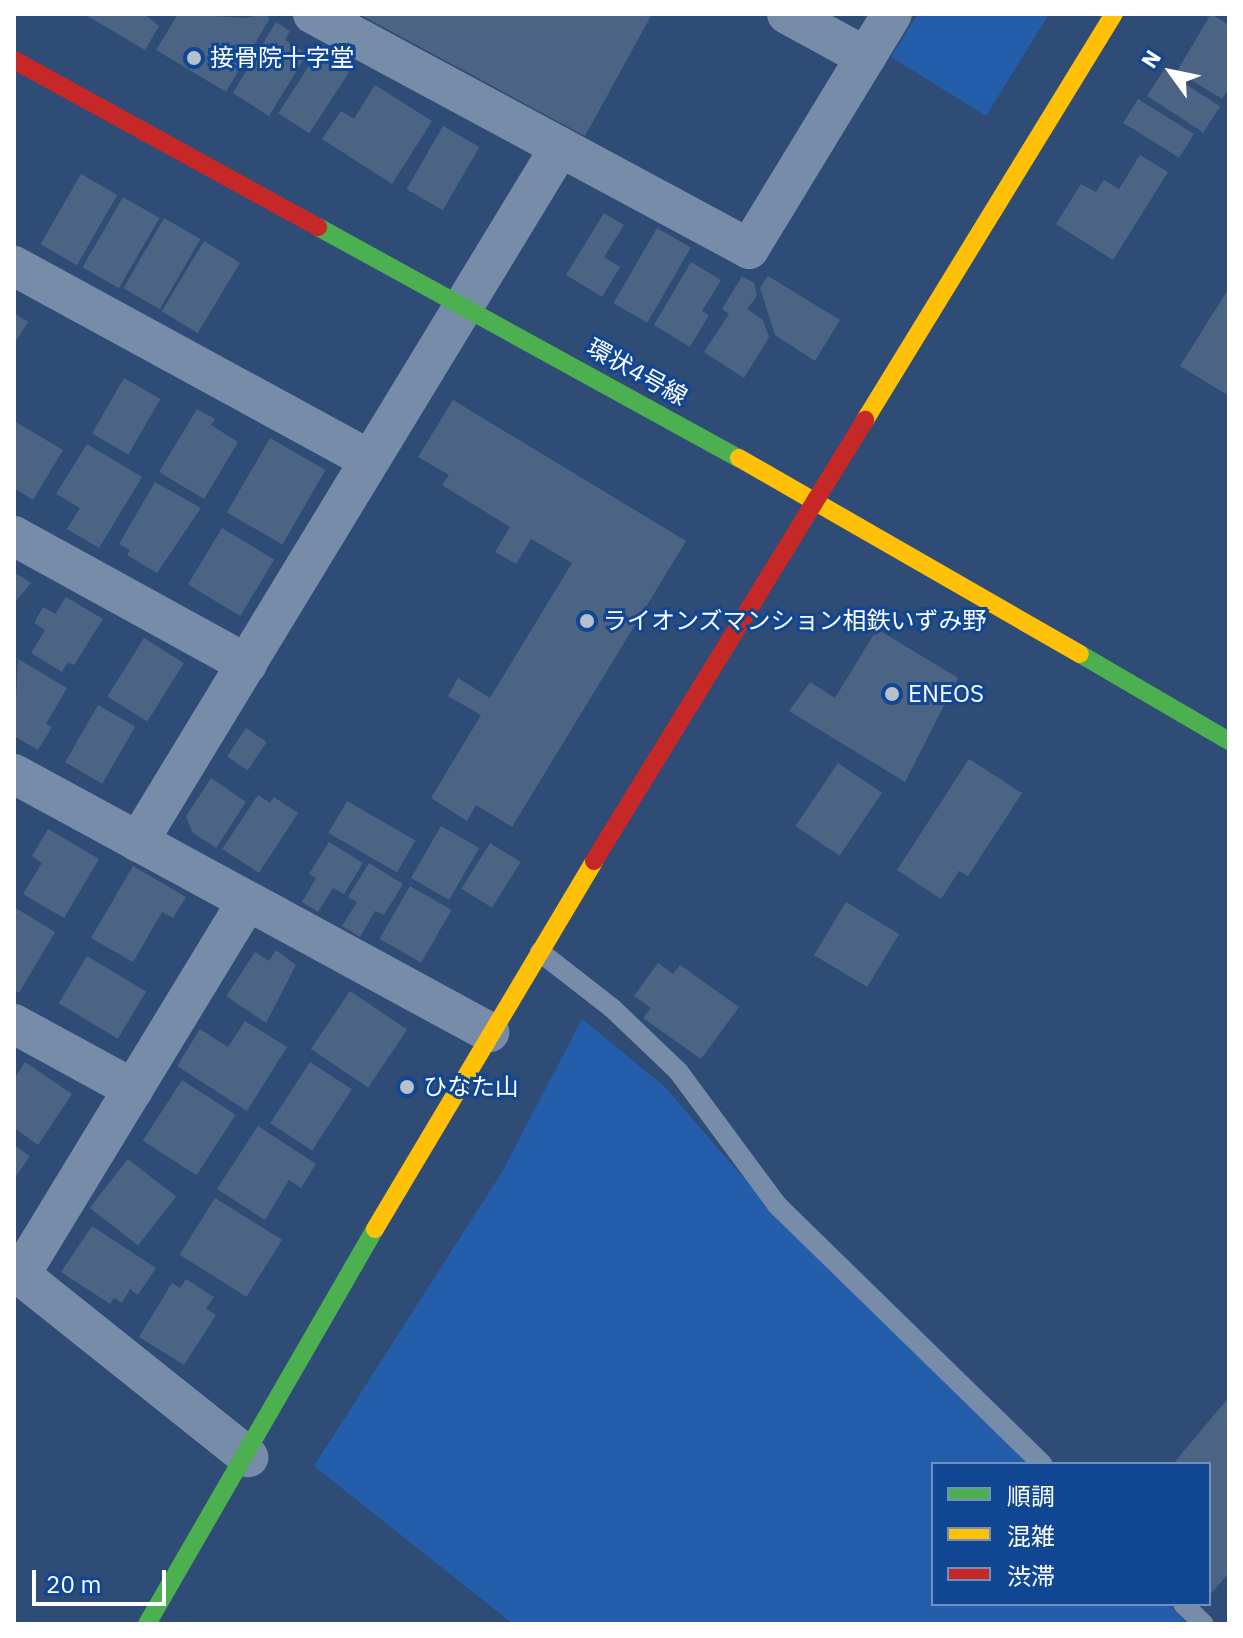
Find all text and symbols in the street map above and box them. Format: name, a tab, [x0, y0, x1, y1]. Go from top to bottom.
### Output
north arrow	[1131, 32, 1211, 112]
place label: 接骨院十字堂	[210, 44, 354, 72]
text: N	[1134, 44, 1167, 73]
marker: 接骨院十字堂	[185, 49, 203, 67]
street label: 環状4号線	[582, 333, 692, 411]
place label: ライオンズマンション相鉄いずみ野	[603, 607, 987, 635]
marker: ライオンズマンション相鉄いずみ野	[578, 612, 596, 630]
place label: ENEOS	[908, 680, 984, 708]
marker: ENEOS	[883, 685, 901, 703]
place label: ひなた山	[423, 1073, 519, 1101]
marker: ひなた山	[398, 1078, 416, 1096]
legend	[931, 1462, 1211, 1606]
text: 順調	[1007, 1480, 1055, 1512]
text: 混雑	[1007, 1520, 1055, 1552]
scale bar	[36, 1554, 170, 1604]
text: 渋滞	[1007, 1560, 1055, 1592]
text: 20 m	[46, 1568, 101, 1600]

